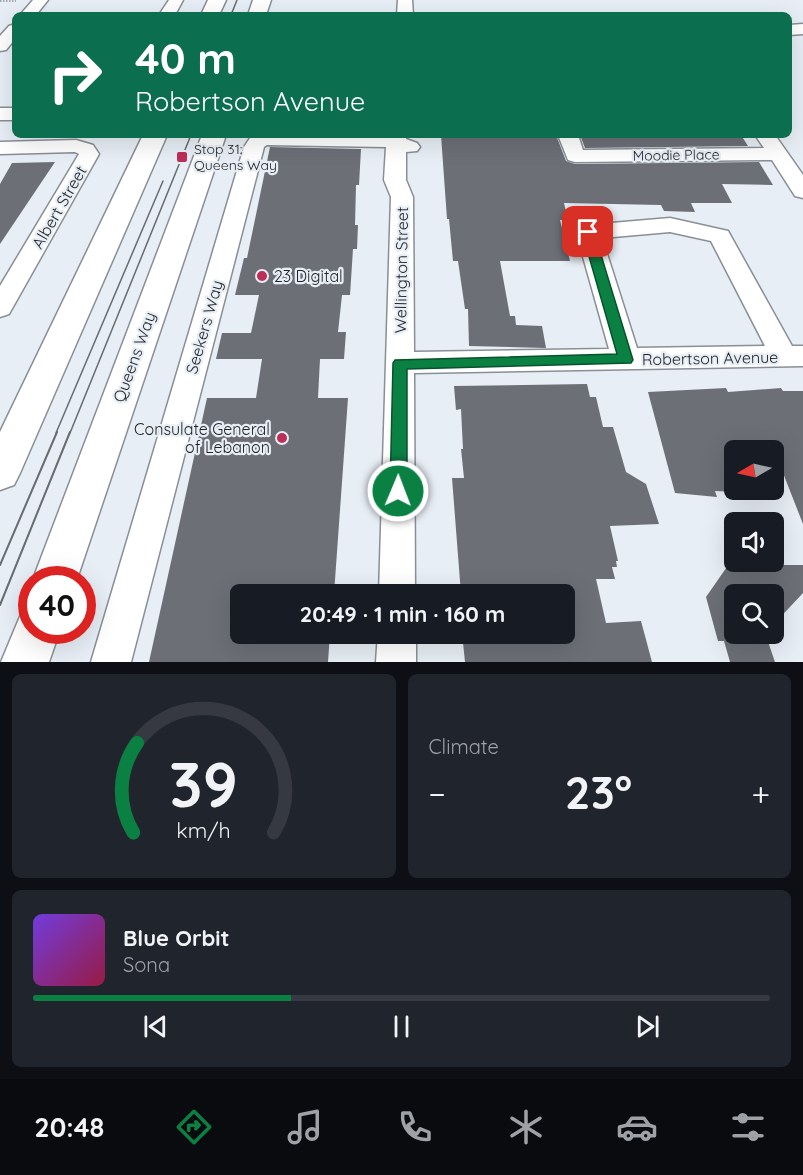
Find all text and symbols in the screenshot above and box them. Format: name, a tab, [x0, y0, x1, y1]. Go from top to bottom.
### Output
text: 40 m	[135, 32, 236, 85]
icon: right	[36, 36, 114, 114]
text: Robertson Avenue	[135, 84, 365, 118]
place label: Stop 31: Queens Way	[194, 140, 277, 174]
street label: Moodie Place	[632, 145, 720, 165]
marker: Stop 31: Queens Way	[175, 150, 189, 164]
street label: Albert Street	[27, 162, 91, 252]
pin	[562, 206, 613, 257]
street label: Wellington Street	[390, 207, 412, 333]
icon: arrive	[571, 215, 604, 248]
place label: 23 Digital	[274, 266, 343, 286]
marker: 23 Digital	[255, 269, 269, 283]
street label: Seekers Way	[181, 278, 227, 376]
street label: Queens Way	[108, 309, 160, 405]
street label: Robertson Avenue	[642, 347, 778, 369]
place label: Consulate General of Lebanon	[134, 419, 270, 457]
marker: Consulate General of Lebanon	[275, 431, 289, 445]
north arrow	[724, 440, 784, 500]
map controls	[724, 440, 784, 644]
position arrow	[366, 459, 430, 523]
button: sound	[724, 512, 784, 572]
speed limit sign: 40	[18, 566, 96, 644]
button: search	[724, 584, 784, 644]
text: 20:49 · 1 min · 160 m	[300, 600, 505, 628]
text: Climate	[429, 734, 499, 759]
text: 39	[169, 745, 238, 823]
text: 23°	[565, 764, 632, 820]
text: −	[429, 773, 446, 814]
text: +	[751, 773, 770, 814]
text: km/h	[177, 817, 231, 843]
text: Blue Orbit	[123, 924, 229, 952]
text: Sona	[123, 952, 170, 977]
icon: previous	[139, 1010, 172, 1043]
icon: pause	[385, 1010, 418, 1043]
icon: next	[631, 1010, 664, 1043]
icon: directions	[173, 1106, 215, 1148]
icon: music	[284, 1106, 326, 1148]
icon: phone	[394, 1106, 436, 1148]
icon: climate	[505, 1106, 547, 1148]
icon: car	[616, 1106, 658, 1148]
icon: filters	[727, 1106, 769, 1148]
text: 20:48	[34, 1110, 104, 1144]

